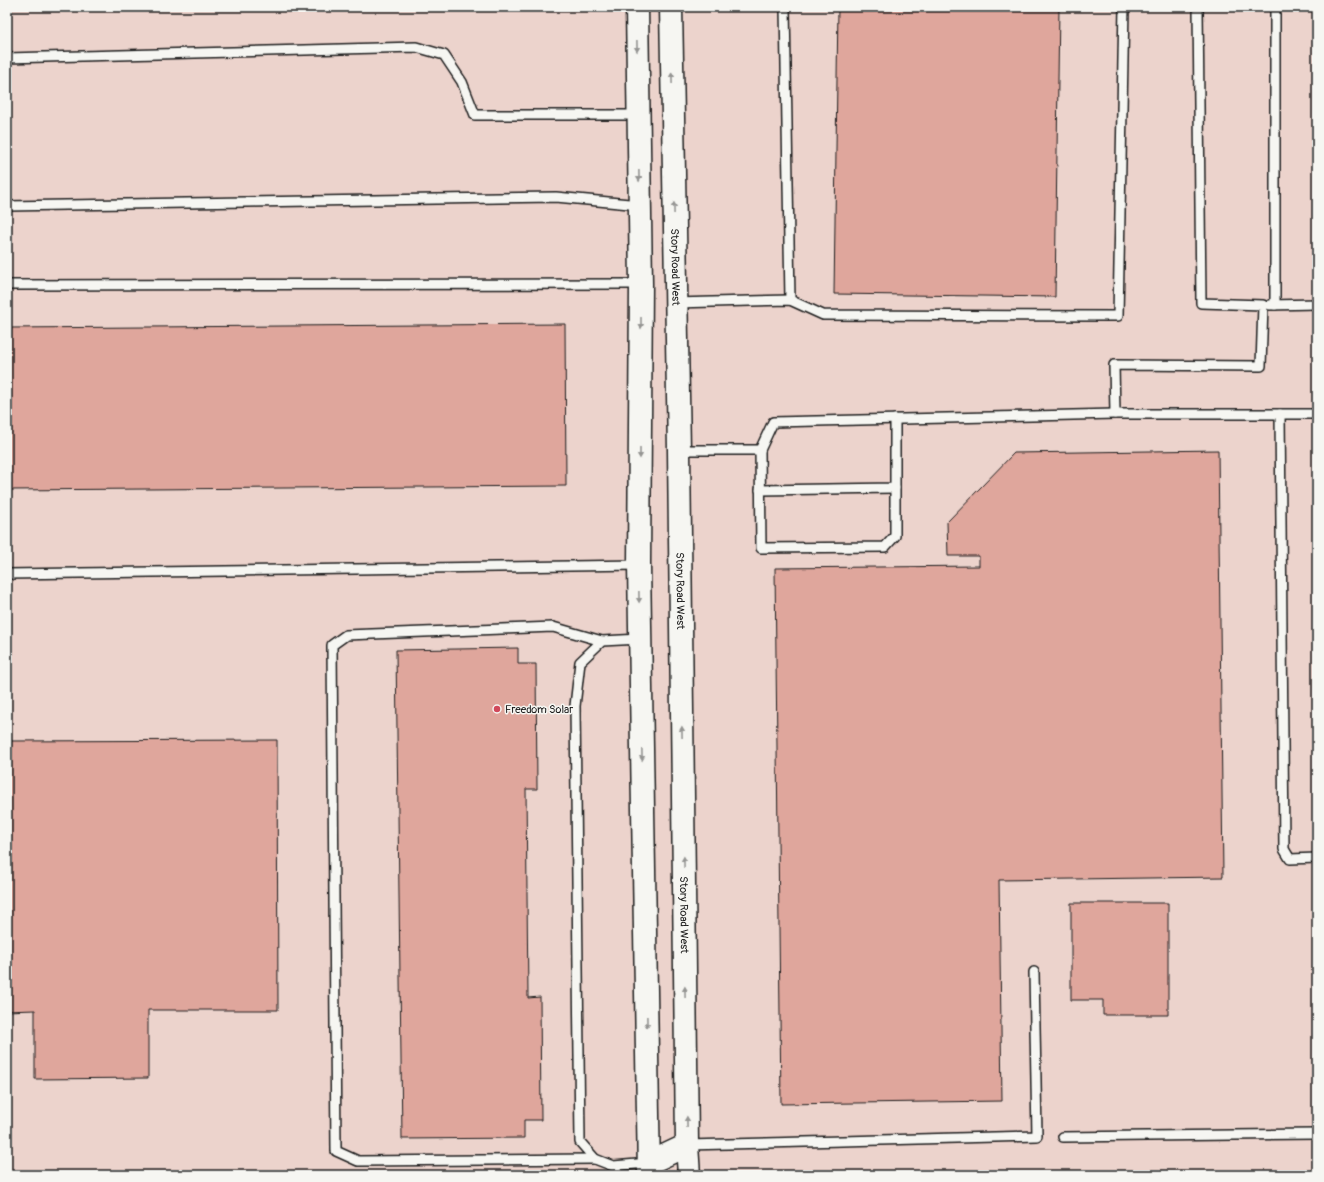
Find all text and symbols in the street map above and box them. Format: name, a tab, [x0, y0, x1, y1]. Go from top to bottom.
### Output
one-way arrow	[634, 40, 641, 52]
one-way arrow	[669, 71, 675, 84]
one-way arrow	[636, 170, 642, 183]
one-way arrow	[671, 201, 677, 214]
street label: Story Road West	[668, 228, 683, 306]
one-way arrow	[638, 317, 644, 330]
one-way arrow	[637, 447, 643, 460]
street label: Story Road West	[674, 552, 688, 630]
one-way arrow	[636, 591, 642, 604]
place label: Freedom Solar	[505, 703, 573, 716]
marker: Freedom Solar	[492, 704, 502, 714]
one-way arrow	[679, 725, 685, 738]
one-way arrow	[639, 749, 645, 762]
one-way arrow	[681, 855, 687, 868]
street label: Story Road West	[677, 876, 691, 954]
one-way arrow	[682, 985, 688, 998]
one-way arrow	[644, 1016, 650, 1029]
one-way arrow	[684, 1115, 690, 1128]

